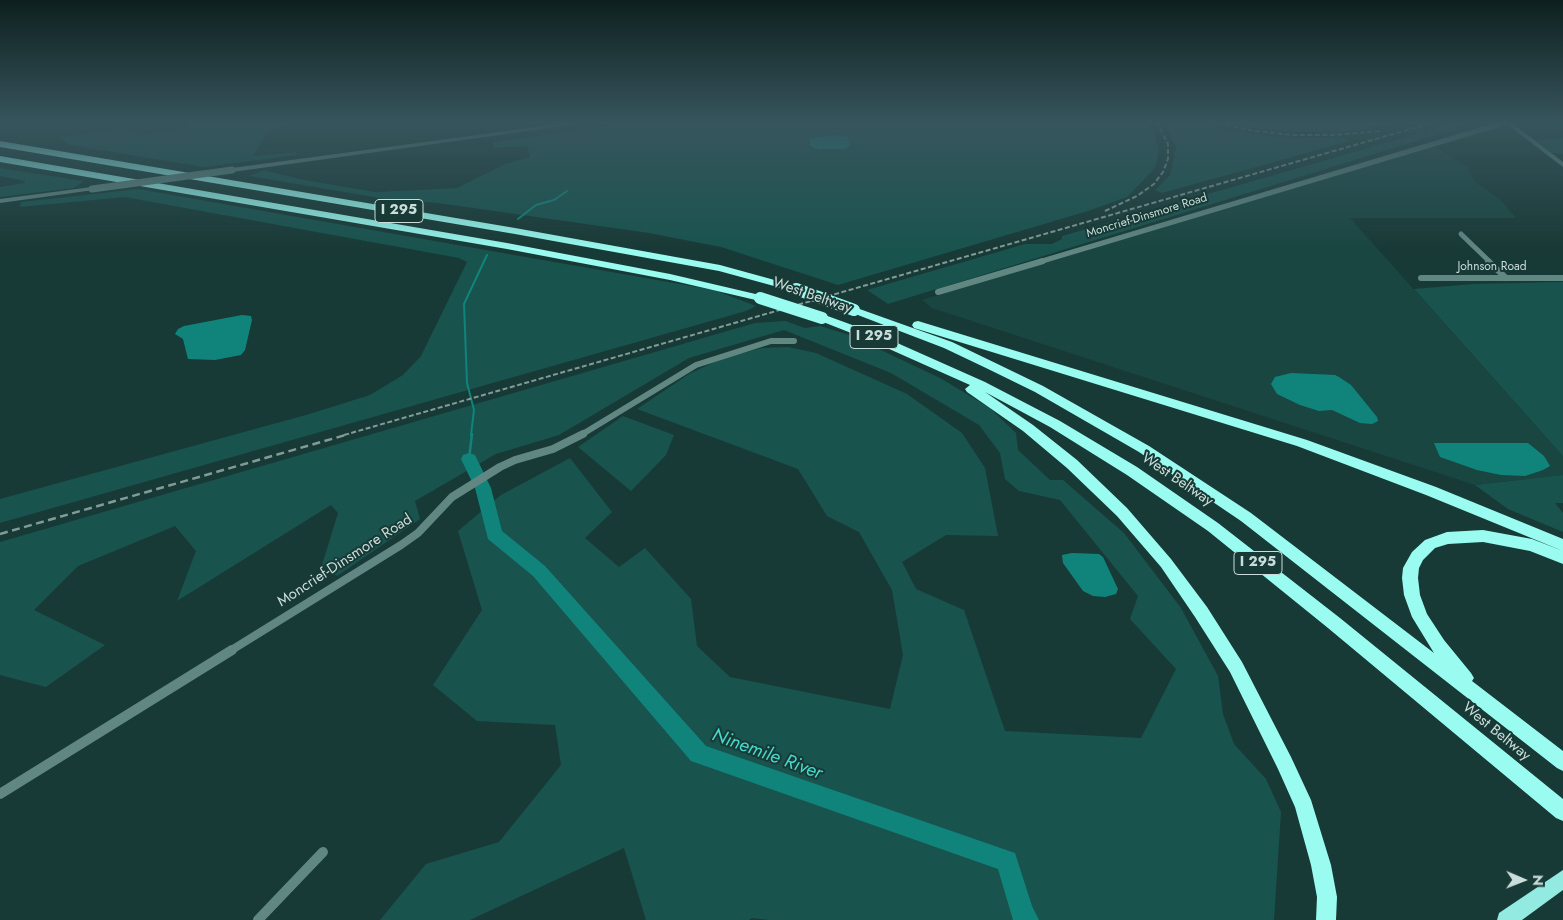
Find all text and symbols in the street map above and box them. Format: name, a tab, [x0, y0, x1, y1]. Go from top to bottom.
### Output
street label: Moncrief-Dinsmore Road	[1085, 191, 1209, 241]
road number: I 295	[375, 200, 423, 222]
street label: Johnson Road	[1457, 260, 1527, 274]
street label: West Beltway	[770, 274, 854, 318]
road number: I 295	[850, 326, 898, 348]
street label: West Beltway	[1138, 449, 1216, 511]
street label: Moncrief-Dinsmore Road	[274, 511, 416, 611]
road number: I 295	[1234, 552, 1282, 574]
street label: West Beltway	[1458, 699, 1534, 765]
water label: Ninemile River	[709, 725, 825, 785]
north arrow	[1498, 855, 1548, 905]
text: N	[1528, 875, 1548, 886]

